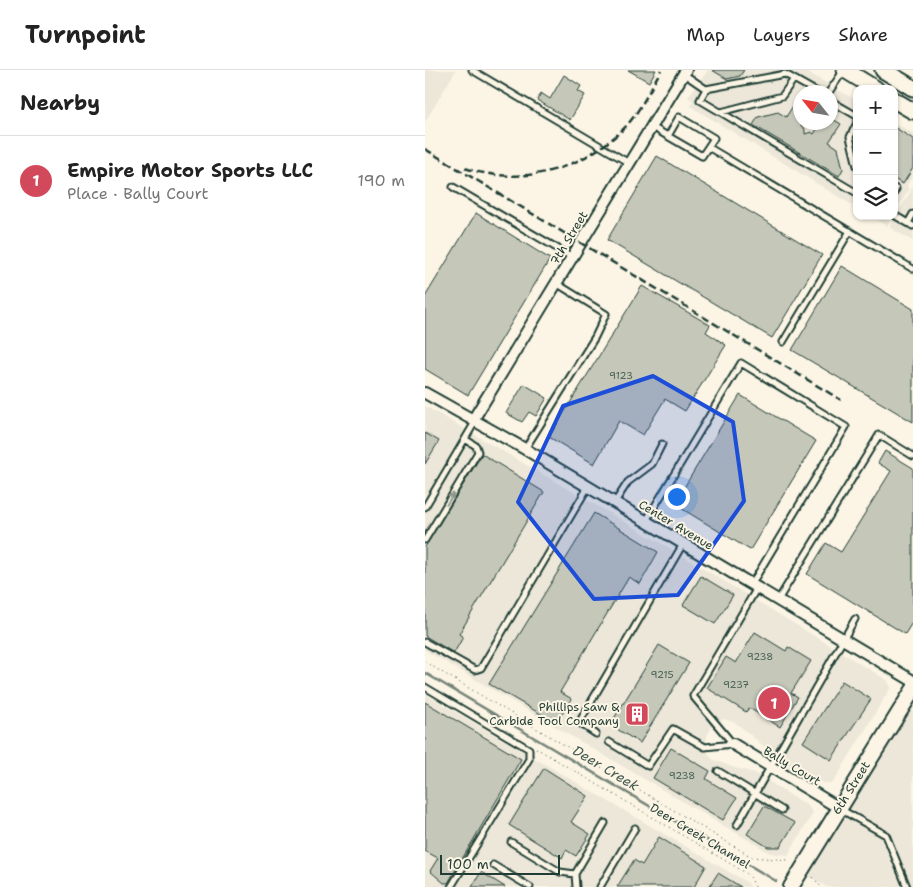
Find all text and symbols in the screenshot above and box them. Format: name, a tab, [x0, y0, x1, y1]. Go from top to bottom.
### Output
text: Turnpoint	[25, 19, 146, 51]
text: Map	[687, 23, 725, 47]
text: Layers	[753, 23, 810, 47]
text: Share	[838, 23, 888, 47]
north arrow	[793, 85, 838, 130]
map controls	[853, 85, 898, 220]
button: +	[853, 85, 898, 130]
text: Nearby	[20, 89, 100, 117]
button: −	[853, 130, 898, 175]
text: Empire Motor Sports LLC	[67, 158, 313, 183]
text: 1	[32, 170, 40, 191]
text: 190 m	[358, 170, 405, 191]
button: layers	[853, 175, 898, 220]
text: Place · Bally Court	[67, 183, 209, 204]
street label: 7th Street	[547, 208, 591, 268]
house number: 9123	[609, 369, 633, 382]
your location	[664, 484, 690, 510]
one-way arrow	[446, 492, 455, 505]
street label: Center Avenue	[636, 496, 717, 554]
house number: 9238	[747, 650, 773, 663]
house number: 9215	[650, 668, 674, 681]
house number: 9237	[723, 678, 749, 691]
pin: 1	[758, 684, 790, 722]
place label: Phillips Saw & Carbide Tool Company	[489, 699, 620, 729]
building icon: Phillips Saw & Carbide Tool Company	[624, 701, 650, 727]
water label: Deer Creek	[570, 741, 642, 795]
street label: Bally Court	[760, 743, 824, 789]
street label: 6th Street	[828, 758, 874, 818]
house number: 9238	[669, 769, 695, 782]
street label: Deer Creek Channel	[647, 800, 753, 872]
scale bar	[440, 852, 560, 875]
text: 100 m	[447, 855, 489, 873]

